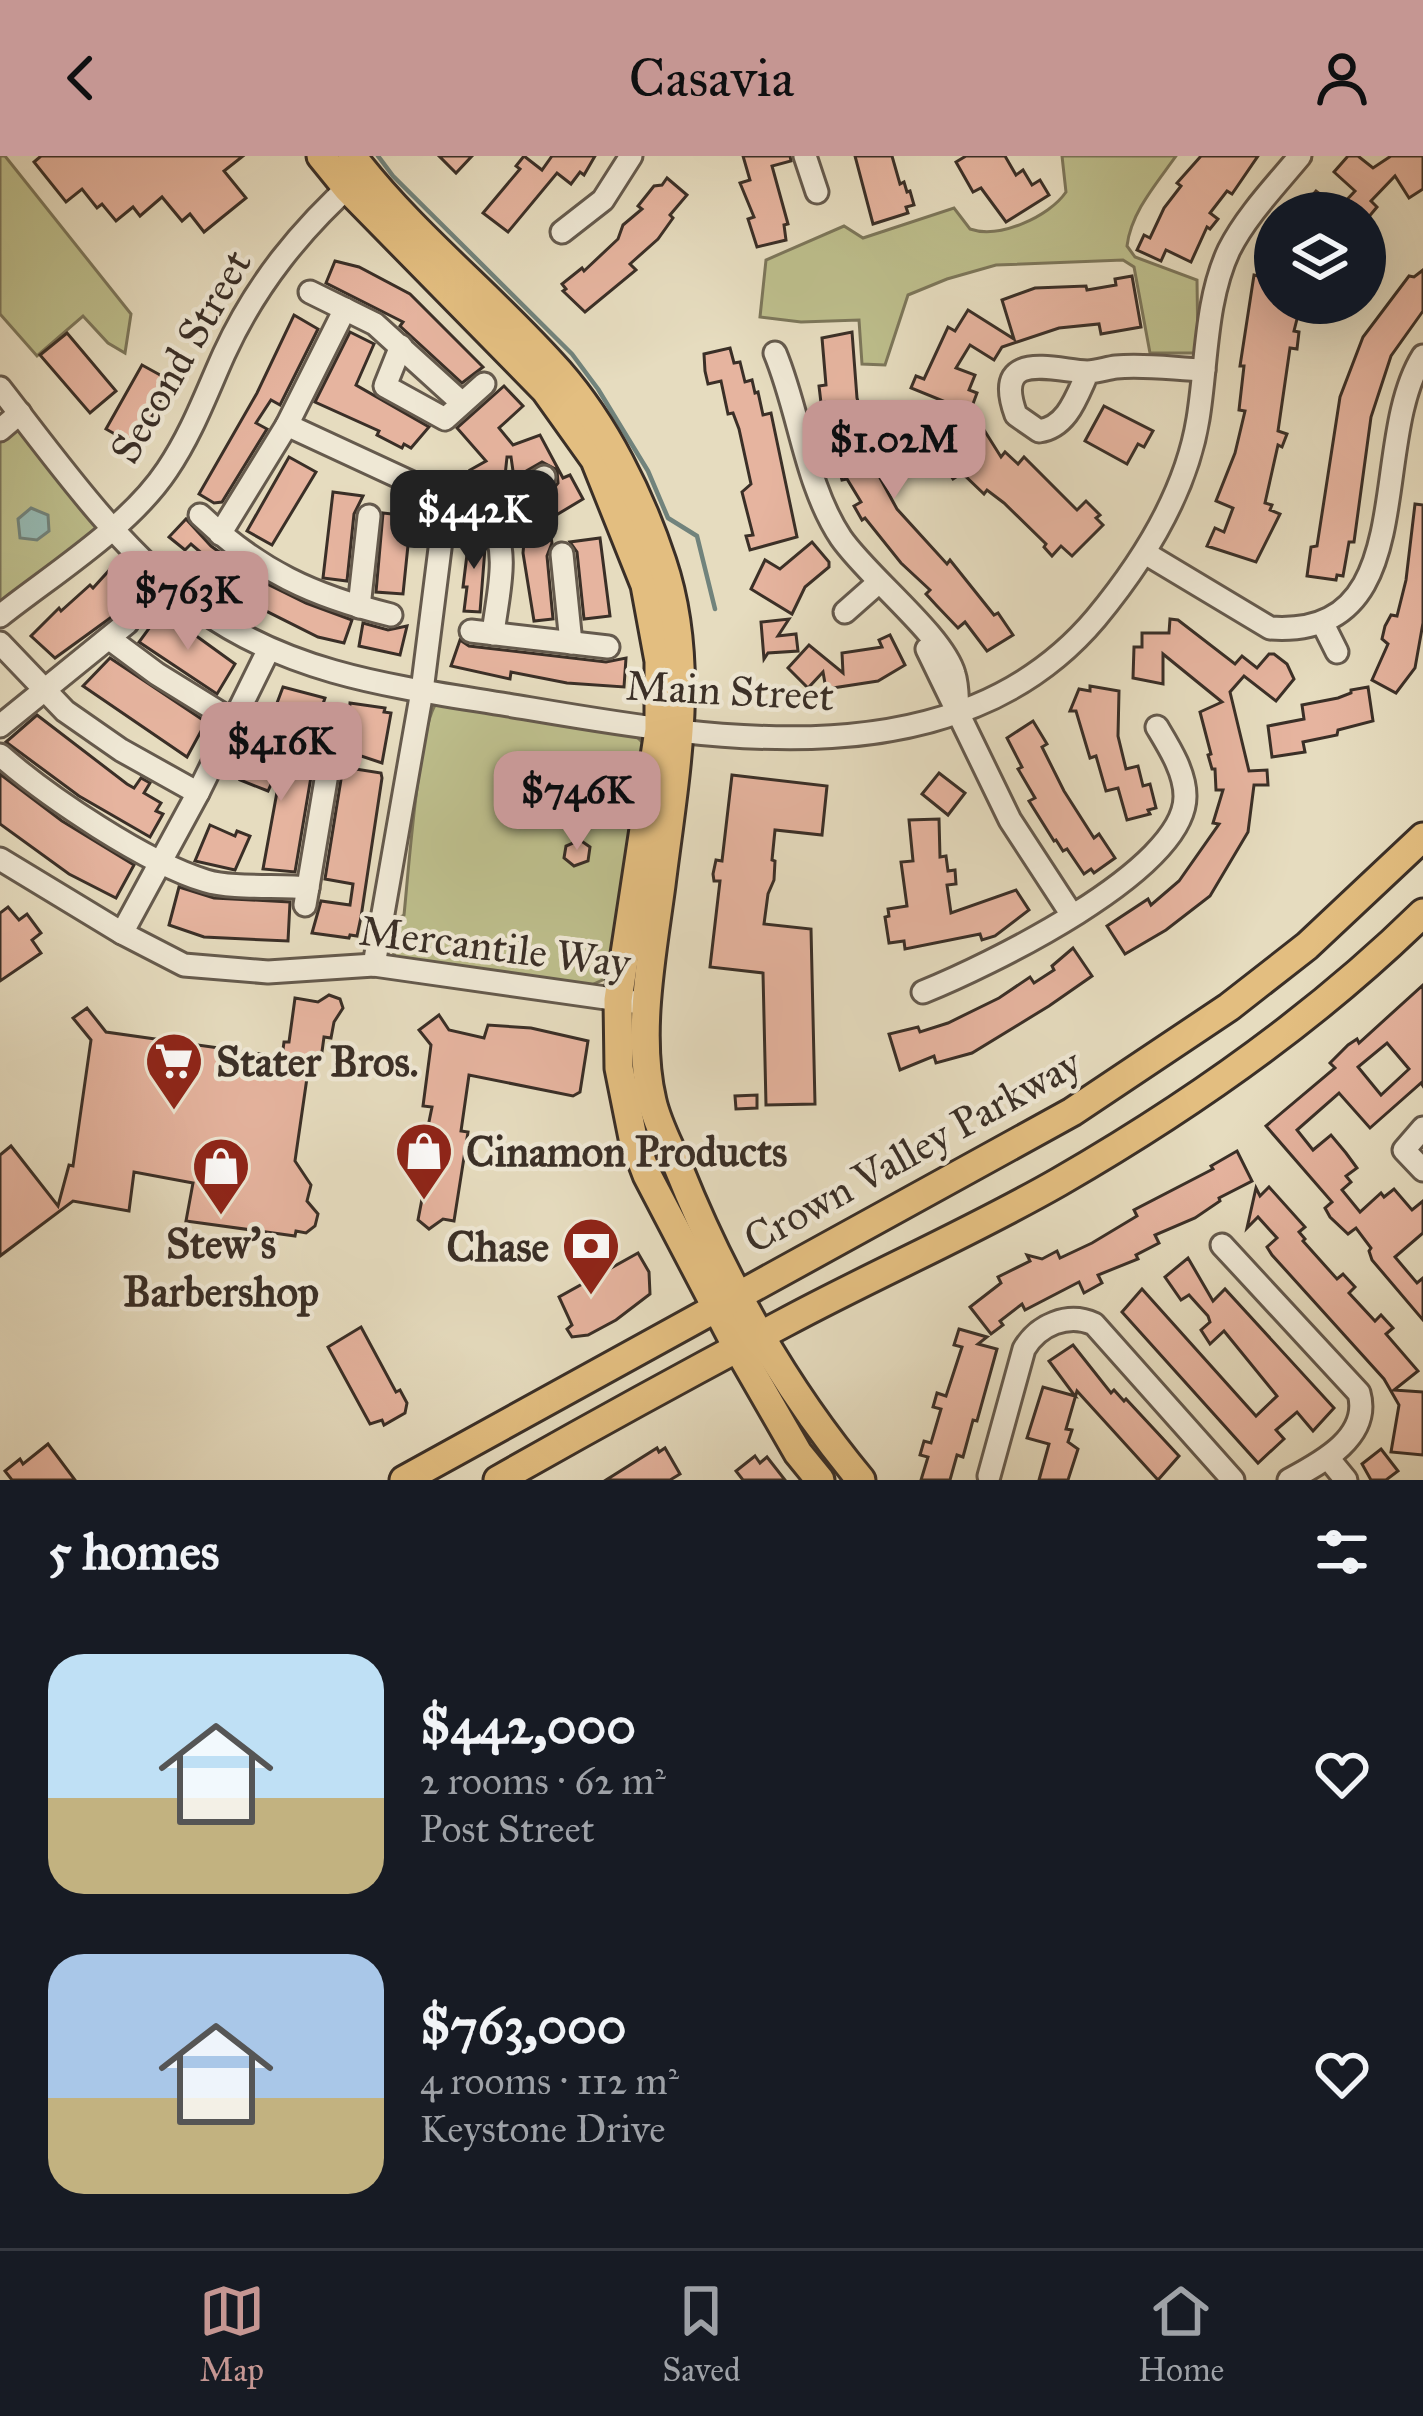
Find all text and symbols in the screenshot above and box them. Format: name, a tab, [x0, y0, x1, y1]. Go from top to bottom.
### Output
icon: back	[48, 45, 114, 111]
text: Casavia	[629, 45, 794, 111]
icon: person	[1309, 45, 1375, 111]
map controls	[1254, 192, 1386, 324]
button: layers	[1254, 192, 1386, 324]
street label: Second Street	[99, 240, 263, 473]
pin: $1.02M	[796, 400, 992, 502]
text: $1.02M	[829, 415, 959, 463]
pin: $442K	[390, 470, 558, 572]
text: $442K	[417, 485, 531, 533]
pin: $763K	[104, 551, 272, 653]
text: $763K	[134, 566, 242, 614]
street label: Main Street	[624, 660, 836, 722]
pin: $416K	[197, 702, 365, 804]
text: $416K	[227, 717, 335, 765]
pin: $746K	[493, 751, 661, 853]
text: $746K	[521, 766, 633, 814]
street label: Mercantile Way	[356, 905, 635, 990]
supermarket icon: Stater Bros.	[143, 1030, 205, 1112]
place label: Stater Bros.	[216, 1036, 419, 1088]
street label: Crown Valley Parkway	[735, 1036, 1091, 1265]
shop icon: Cinamon Products	[393, 1120, 455, 1202]
place label: Cinamon Products	[466, 1126, 787, 1178]
shop icon: Stew's Barbershop	[190, 1135, 252, 1217]
bank icon: Chase	[560, 1215, 622, 1297]
place label: Stew's Barbershop	[123, 1218, 319, 1318]
place label: Chase	[446, 1221, 549, 1273]
icon: filters	[1309, 1519, 1375, 1585]
text: 5 homes	[48, 1521, 219, 1583]
text: $442,000	[420, 1695, 636, 1757]
icon: home	[144, 1702, 288, 1846]
icon: heart	[1309, 1741, 1375, 1807]
text: 2 rooms · 62 m²	[420, 1757, 666, 1805]
text: Post Street	[420, 1805, 595, 1853]
text: $763,000	[420, 1995, 626, 2057]
icon: home	[144, 2002, 288, 2146]
icon: heart	[1309, 2041, 1375, 2107]
text: 4 rooms · 112 m²	[420, 2057, 679, 2105]
text: Keystone Drive	[420, 2105, 665, 2153]
tab: Map	[199, 2278, 265, 2390]
tab: Saved	[662, 2278, 741, 2390]
tab: Home	[1138, 2278, 1224, 2390]

